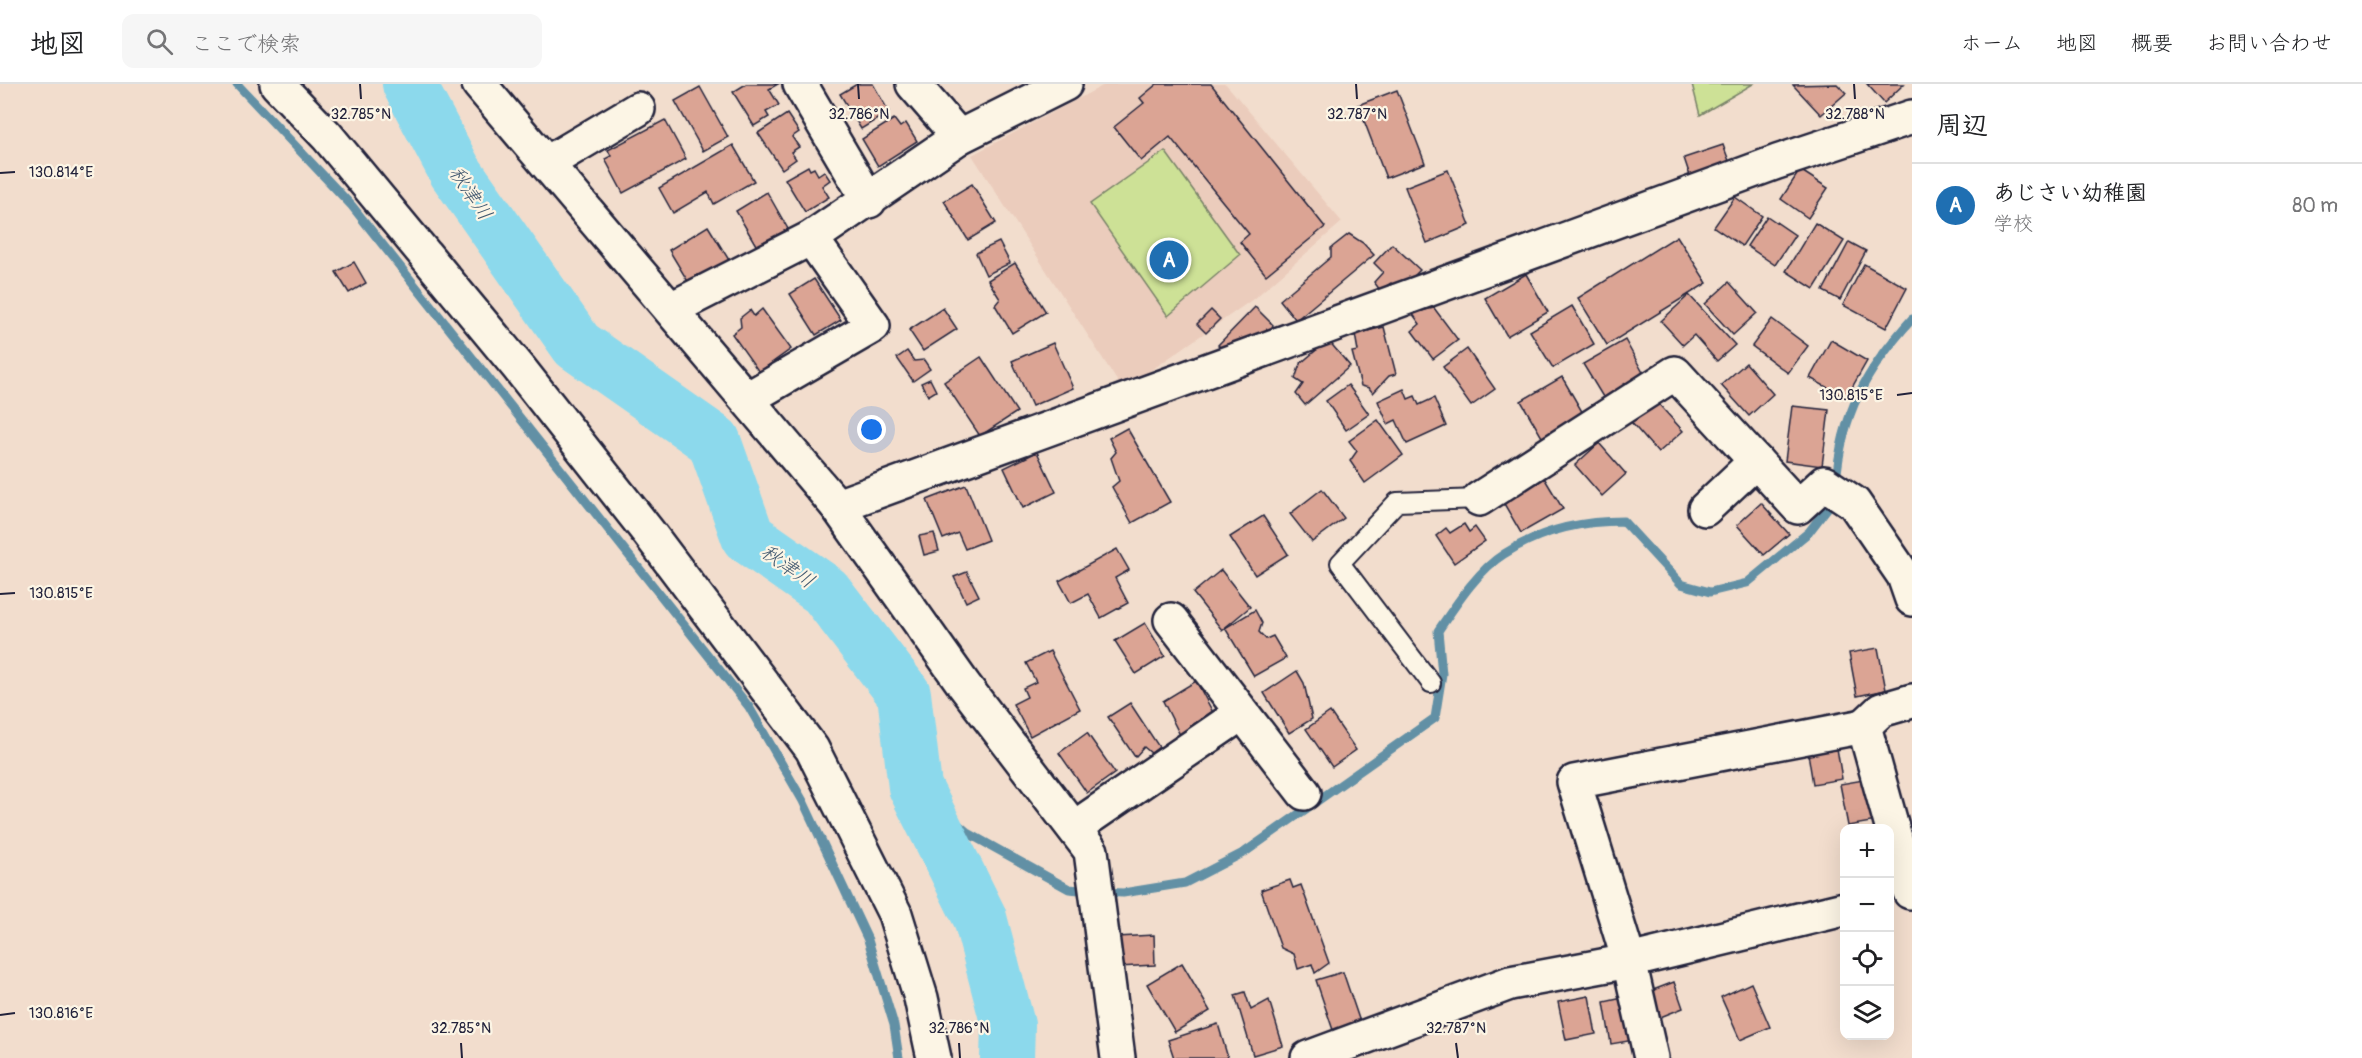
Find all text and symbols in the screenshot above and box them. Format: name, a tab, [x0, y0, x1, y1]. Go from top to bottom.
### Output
search box	[122, 14, 542, 68]
icon: search	[143, 25, 176, 58]
text: 地図	[30, 27, 86, 62]
text: ここで検索	[191, 30, 301, 58]
text: ホーム	[1961, 30, 2023, 57]
text: 地図	[2056, 30, 2098, 57]
text: 概要	[2131, 30, 2173, 57]
text: お問い合わせ	[2206, 30, 2332, 57]
text: 32.785°N	[331, 105, 391, 124]
text: 32.786°N	[829, 105, 889, 124]
text: 32.787°N	[1327, 105, 1387, 124]
text: 32.788°N	[1825, 105, 1885, 124]
text: 周辺	[1936, 110, 1988, 142]
water label: 秋津川	[443, 161, 498, 225]
text: 130.814°E	[29, 163, 93, 182]
text: あじさい幼稚園	[1993, 179, 2147, 207]
text: A	[1949, 193, 1962, 218]
text: 80 m	[2292, 193, 2338, 218]
text: 学校	[1993, 211, 2033, 236]
pin: A	[1150, 238, 1188, 282]
text: 130.815°E	[1819, 386, 1883, 405]
your location	[857, 415, 886, 444]
water label: 秋津川	[756, 539, 819, 594]
text: 130.815°E	[29, 584, 93, 603]
map controls	[1840, 824, 1894, 1040]
button: +	[1840, 824, 1894, 878]
button: −	[1840, 878, 1894, 932]
button: locate	[1840, 932, 1894, 986]
button: layers	[1840, 986, 1894, 1040]
text: 130.816°E	[29, 1004, 93, 1023]
text: 32.785°N	[431, 1019, 491, 1038]
text: 32.786°N	[929, 1019, 989, 1038]
text: 32.787°N	[1426, 1019, 1486, 1038]

